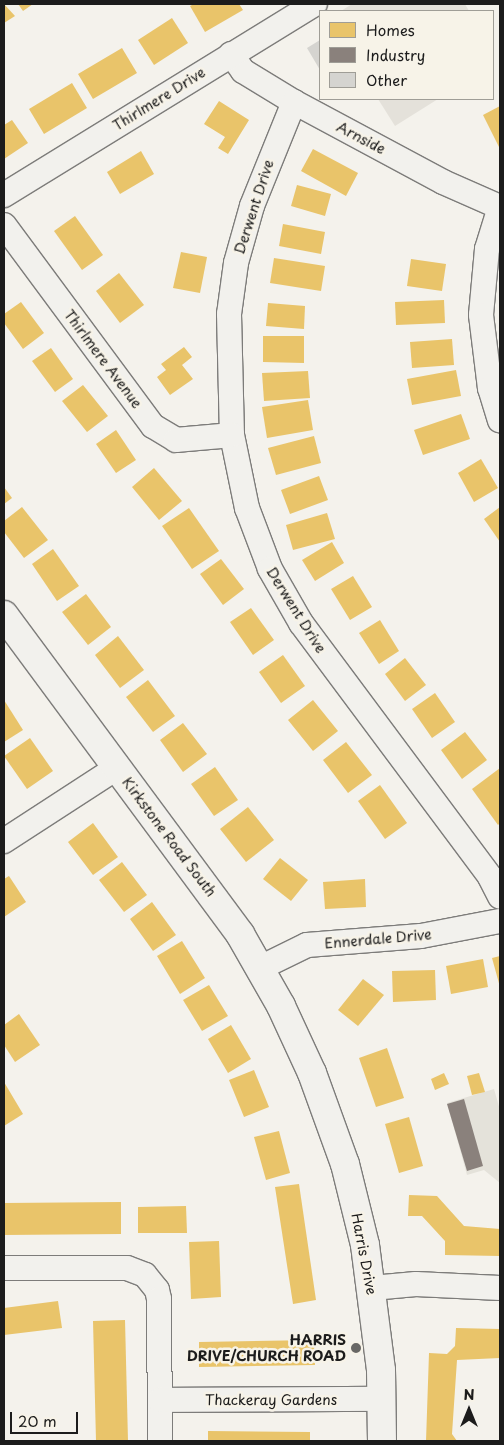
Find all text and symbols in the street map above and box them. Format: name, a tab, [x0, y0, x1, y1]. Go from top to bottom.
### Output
legend	[319, 10, 494, 100]
text: Homes	[366, 18, 415, 41]
text: Industry	[366, 43, 425, 66]
street label: Thirlmere Drive	[110, 64, 208, 134]
text: Other	[366, 68, 407, 91]
street label: Arnside	[334, 118, 388, 158]
street label: Derwent Drive	[231, 158, 277, 256]
street label: Thirlmere Avenue	[61, 307, 145, 411]
street label: Derwent Drive	[263, 564, 329, 656]
street label: Kirkstone Road South	[118, 774, 220, 900]
street label: Ennerdale Drive	[323, 926, 433, 952]
street label: Harris Drive	[348, 1212, 380, 1296]
place label: HARRIS DRIVE/CHURCH ROAD	[186, 1332, 346, 1364]
marker: HARRIS DRIVE/CHURCH ROAD	[350, 1342, 362, 1354]
text: N	[463, 1384, 475, 1405]
north arrow	[444, 1385, 494, 1435]
street label: Thackeray Gardens	[205, 1392, 337, 1408]
scale bar	[12, 1402, 80, 1434]
text: 20 m	[18, 1409, 57, 1432]

